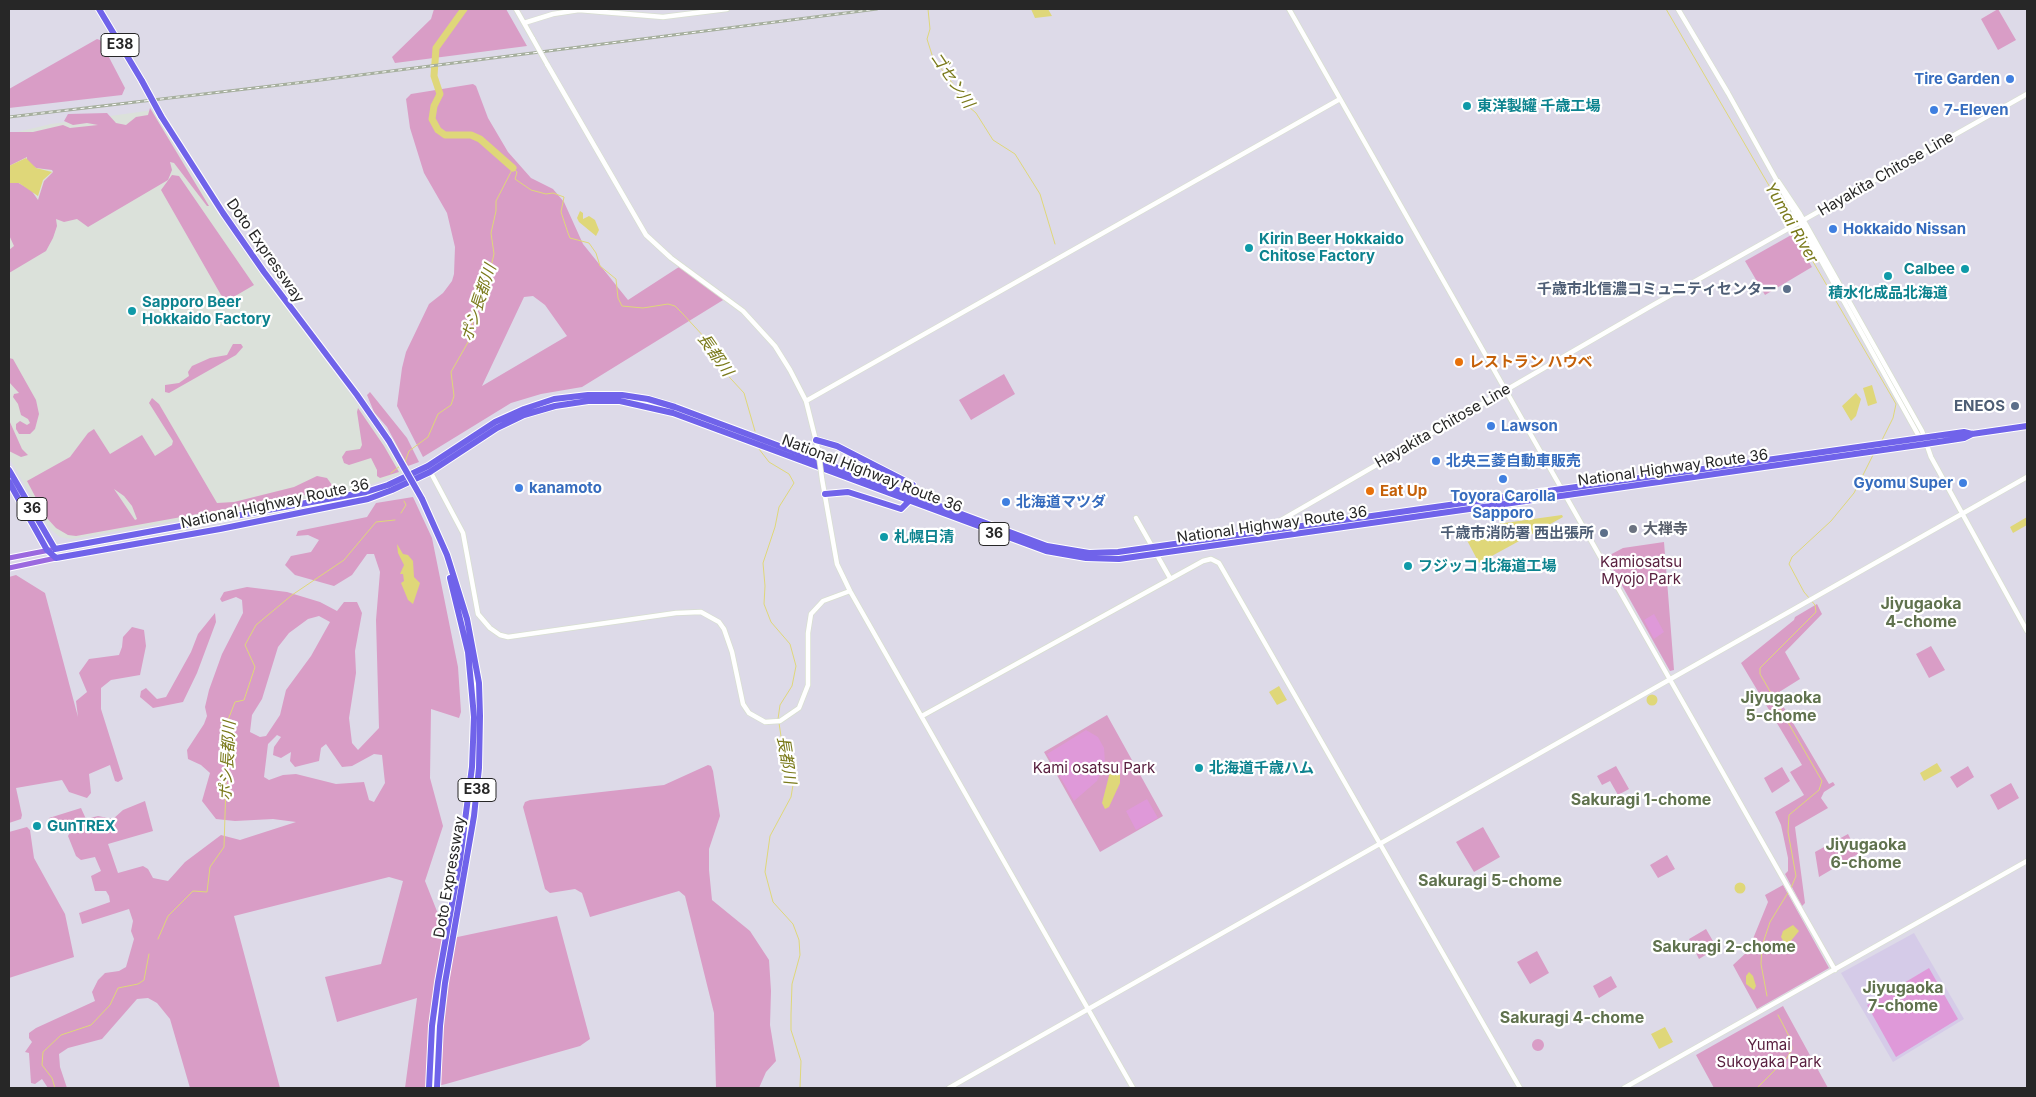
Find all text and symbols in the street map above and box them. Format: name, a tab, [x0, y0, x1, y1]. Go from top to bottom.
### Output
road number: E38	[101, 34, 139, 56]
water label: ゴセン川	[926, 48, 978, 112]
place label: Tire Garden	[1914, 70, 2000, 88]
marker: Tire Garden	[2004, 73, 2016, 85]
place label: 東洋製罐 千歳工場	[1477, 97, 1601, 115]
marker: 東洋製罐 千歳工場	[1461, 100, 1473, 112]
place label: 7-Eleven	[1944, 101, 2009, 119]
marker: 7-Eleven	[1928, 104, 1940, 116]
street label: Hayakita Chitose Line	[1815, 128, 1957, 220]
water label: Yumai River	[1760, 179, 1822, 267]
street label: Doto Expressway	[222, 195, 308, 307]
place label: Hokkaido Nissan	[1843, 220, 1966, 238]
marker: Hokkaido Nissan	[1827, 223, 1839, 235]
place label: Kirin Beer Hokkaido Chitose Factory	[1259, 230, 1404, 265]
marker: Kirin Beer Hokkaido Chitose Factory	[1243, 242, 1255, 254]
place label: Calbee	[1904, 260, 1955, 278]
water label: ポシ長都川	[458, 262, 500, 344]
marker: Calbee	[1959, 263, 1971, 275]
marker: 積水化成品北海道	[1882, 270, 1894, 282]
place label: 千歳市北信濃コミュニティセンター	[1537, 280, 1777, 298]
marker: 千歳市北信濃コミュニティセンター	[1781, 283, 1793, 295]
place label: 積水化成品北海道	[1828, 284, 1948, 302]
place label: Sapporo Beer Hokkaido Factory	[142, 293, 271, 328]
marker: Sapporo Beer Hokkaido Factory	[126, 305, 138, 317]
water label: 長都川	[693, 330, 737, 380]
place label: レストラン ハウベ	[1469, 353, 1593, 371]
marker: レストラン ハウベ	[1453, 356, 1465, 368]
street label: Hayakita Chitose Line	[1372, 380, 1514, 472]
place label: ENEOS	[1954, 397, 2005, 415]
marker: ENEOS	[2009, 400, 2021, 412]
place label: Lawson	[1501, 417, 1558, 435]
marker: Lawson	[1485, 420, 1497, 432]
street label: National Highway Route 36	[779, 431, 965, 517]
street label: National Highway Route 36	[1577, 446, 1769, 490]
place label: 北央三菱自動車販売	[1446, 452, 1581, 470]
marker: 北央三菱自動車販売	[1430, 455, 1442, 467]
marker: Toyora Carolla Sapporo	[1497, 473, 1509, 485]
place label: Gyomu Super	[1854, 474, 1953, 492]
street label: National Highway Route 36	[179, 475, 371, 533]
marker: Gyomu Super	[1957, 477, 1969, 489]
place label: kanamoto	[529, 479, 602, 497]
marker: kanamoto	[513, 482, 525, 494]
place label: Eat Up	[1380, 482, 1427, 500]
marker: Eat Up	[1364, 485, 1376, 497]
place label: Toyora Carolla Sapporo	[1450, 487, 1556, 522]
place label: 北海道マツダ	[1016, 493, 1106, 511]
marker: 北海道マツダ	[1000, 496, 1012, 508]
road number: 36	[17, 498, 47, 520]
street label: National Highway Route 36	[1176, 503, 1368, 547]
place label: 大禅寺	[1643, 520, 1688, 538]
road number: 36	[979, 522, 1009, 546]
marker: 大禅寺	[1627, 523, 1639, 535]
place label: 千歳市消防署 西出張所	[1440, 524, 1594, 542]
marker: 千歳市消防署 西出張所	[1598, 527, 1610, 539]
place label: 札幌日清	[894, 528, 954, 546]
marker: 札幌日清	[878, 531, 890, 543]
park label: Kamiosatsu Myojo Park	[1600, 553, 1682, 588]
place label: フジッコ 北海道工場	[1418, 557, 1557, 575]
marker: フジッコ 北海道工場	[1402, 560, 1414, 572]
district label: Jiyugaoka 4-chome	[1880, 594, 1962, 632]
district label: Jiyugaoka 5-chome	[1740, 688, 1822, 726]
water label: ポシ長都川	[216, 721, 240, 801]
water label: 長都川	[773, 735, 799, 785]
park label: Kami osatsu Park	[1033, 759, 1155, 777]
place label: 北海道千歳ハム	[1209, 759, 1314, 777]
marker: 北海道千歳ハム	[1193, 762, 1205, 774]
road number: E38	[458, 778, 496, 802]
district label: Sakuragi 1-chome	[1571, 790, 1711, 810]
street label: Doto Expressway	[430, 815, 470, 939]
place label: GunTREX	[47, 817, 116, 835]
marker: GunTREX	[31, 820, 43, 832]
district label: Jiyugaoka 6-chome	[1825, 835, 1907, 873]
district label: Sakuragi 5-chome	[1418, 871, 1562, 891]
district label: Sakuragi 2-chome	[1652, 937, 1796, 957]
district label: Jiyugaoka 7-chome	[1862, 978, 1944, 1016]
district label: Sakuragi 4-chome	[1500, 1008, 1644, 1028]
park label: Yumai Sukoyaka Park	[1717, 1036, 1821, 1071]

